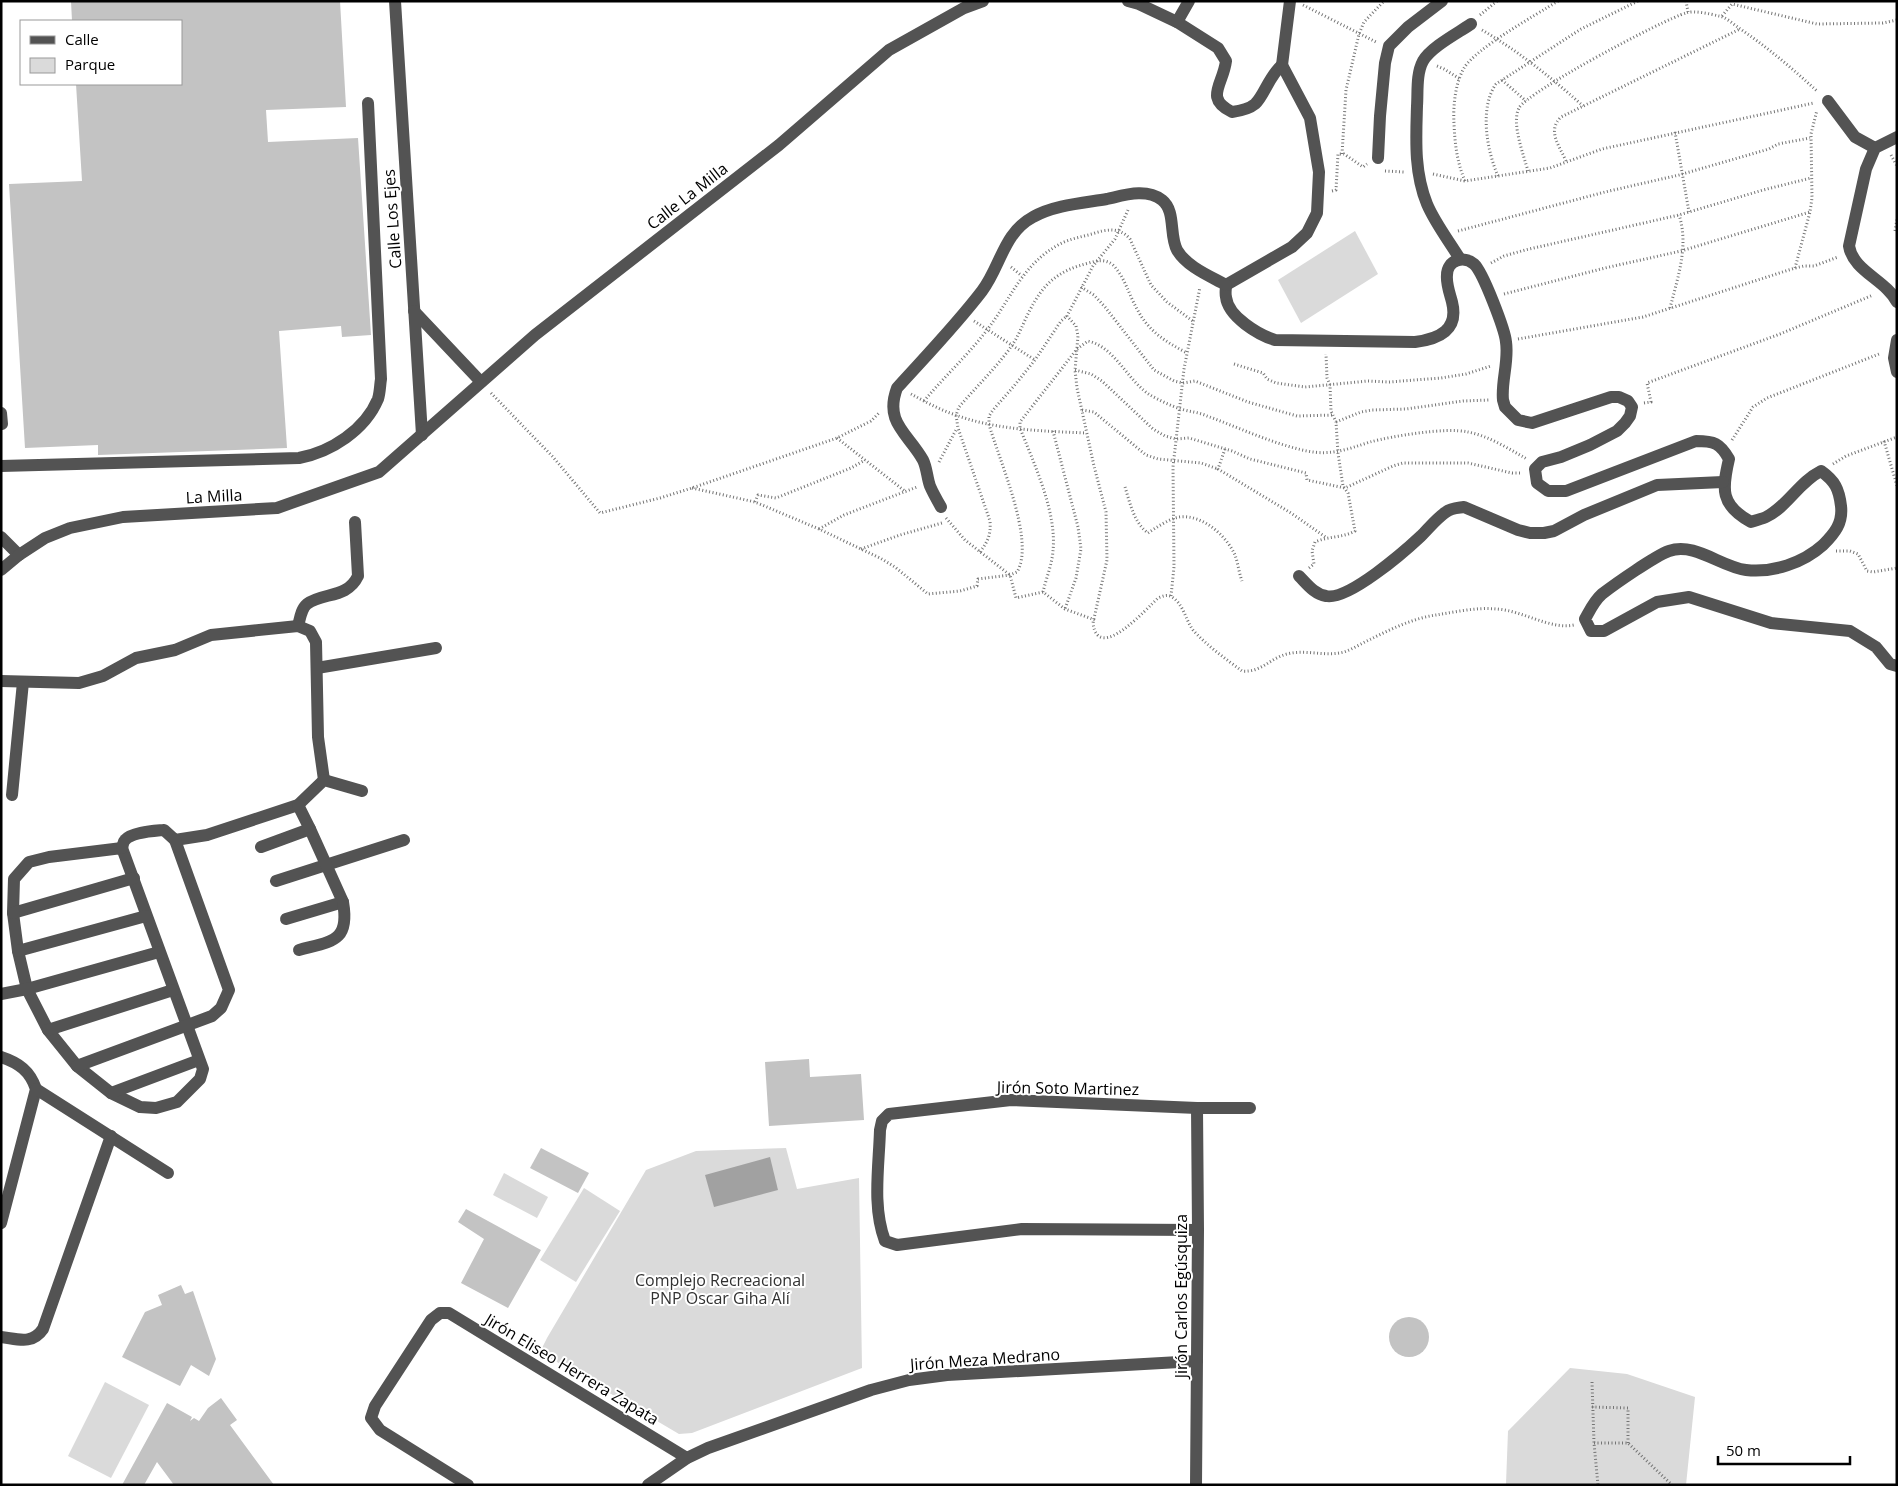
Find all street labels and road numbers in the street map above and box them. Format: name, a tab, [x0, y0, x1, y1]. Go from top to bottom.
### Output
street label: Calle La Milla	[642, 157, 732, 235]
street label: Calle Los Ejes	[378, 169, 406, 269]
street label: La Milla	[185, 484, 243, 508]
street label: Jirón Soto Martinez	[995, 1076, 1139, 1100]
street label: Jirón Carlos Egúsquiza	[1170, 1214, 1192, 1380]
street label: Jirón Eliseo Herrera Zapata	[479, 1307, 663, 1430]
street label: Jirón Meza Medrano	[907, 1343, 1061, 1375]

